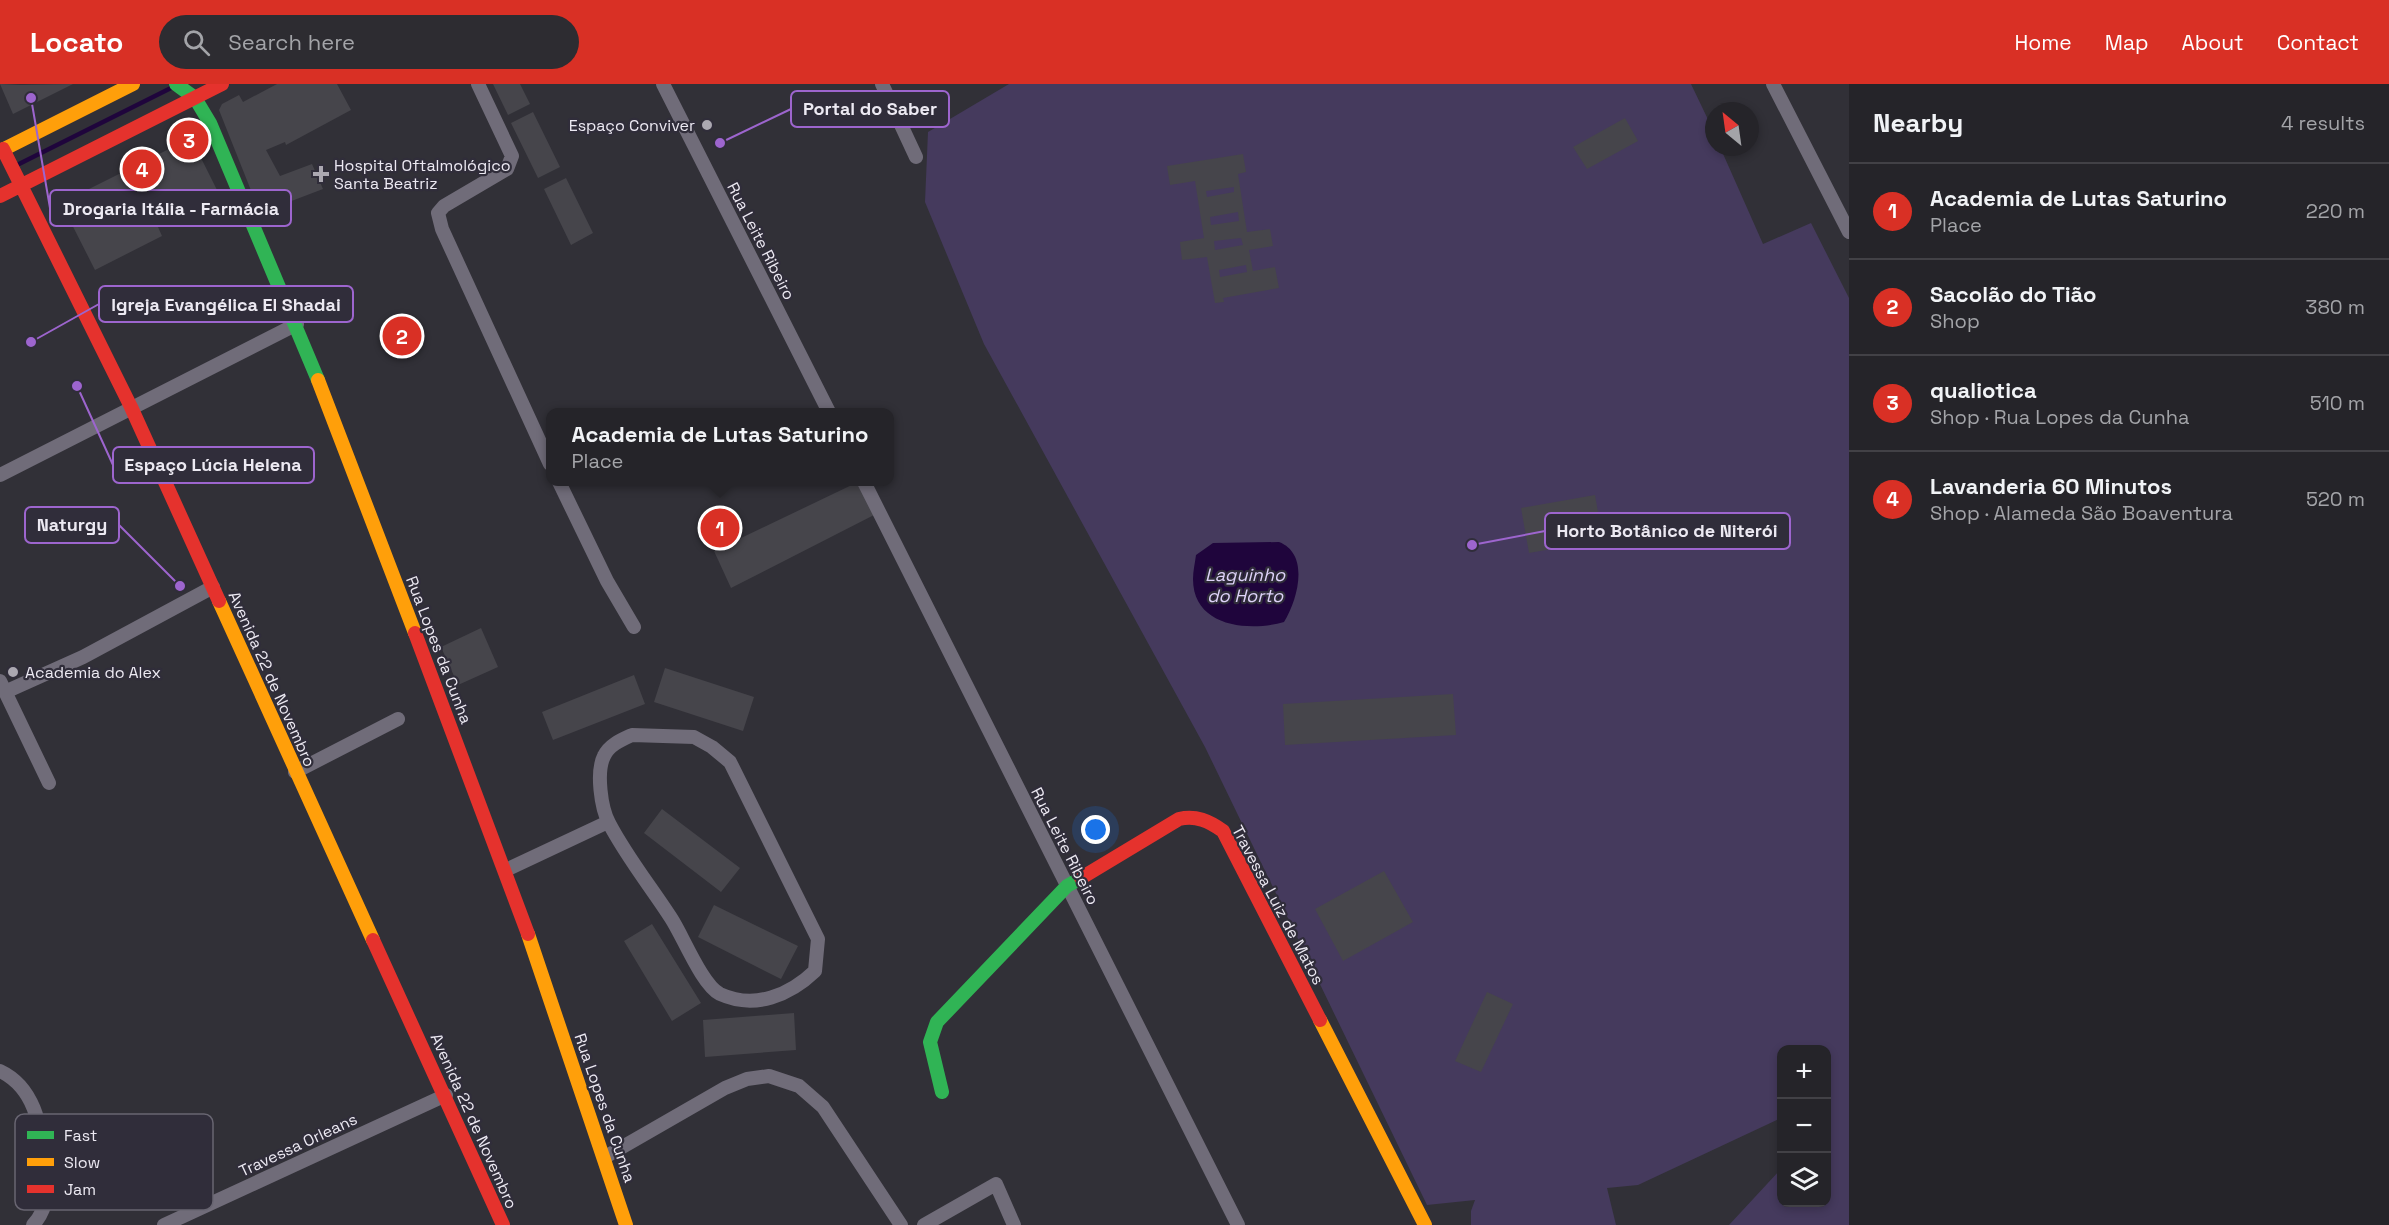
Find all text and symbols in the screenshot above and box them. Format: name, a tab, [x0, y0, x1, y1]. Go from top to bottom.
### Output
search box	[159, 15, 579, 69]
text: Locato	[30, 24, 123, 60]
icon: search	[180, 26, 213, 59]
text: Search here	[228, 28, 355, 56]
text: Home	[2014, 29, 2072, 56]
text: Map	[2105, 29, 2149, 56]
text: About	[2182, 29, 2244, 56]
text: Contact	[2277, 29, 2359, 56]
callout: Portal do Saber	[791, 91, 949, 127]
text: Portal do Saber	[803, 97, 937, 120]
north arrow	[1705, 102, 1759, 156]
text: Nearby	[1873, 106, 1963, 140]
text: 4 results	[2281, 110, 2365, 136]
place label: Espaço Conviver	[569, 115, 695, 136]
pin: 3	[170, 118, 208, 162]
marker: Espaço Conviver	[700, 118, 714, 132]
pin: 4	[122, 146, 162, 191]
place label: Hospital Oftalmológico Santa Beatriz	[334, 155, 511, 194]
marker: Hospital Oftalmológico Santa Beatriz	[312, 165, 330, 183]
street label: Rua Leite Ribeiro	[722, 179, 800, 303]
text: Academia de Lutas Saturino	[1930, 184, 2227, 212]
callout: Drogaria Itália - Farmácia	[50, 190, 291, 226]
text: Drogaria Itália - Farmácia	[63, 197, 280, 220]
text: 1	[1888, 198, 1897, 224]
text: 220 m	[2306, 198, 2365, 224]
text: Place	[1930, 212, 1982, 238]
text: Sacolão do Tião	[1930, 280, 2097, 308]
callout: Igreja Evangélica El Shadai	[99, 286, 353, 322]
text: Igreja Evangélica El Shadai	[111, 293, 341, 316]
text: 2	[1887, 294, 1898, 320]
text: 380 m	[2305, 294, 2365, 320]
text: Shop	[1930, 308, 1980, 334]
pin: 2	[382, 314, 422, 358]
text: qualiotica	[1930, 376, 2037, 404]
text: 3	[1886, 390, 1899, 416]
text: 510 m	[2310, 390, 2365, 416]
text: Shop · Rua Lopes da Cunha	[1930, 404, 2190, 430]
popup	[546, 408, 894, 486]
text: Academia de Lutas Saturino	[571, 420, 869, 448]
callout: Espaço Lúcia Helena	[113, 447, 314, 483]
text: Place	[571, 448, 623, 474]
text: Espaço Lúcia Helena	[124, 453, 302, 476]
text: Lavanderia 60 Minutos	[1930, 472, 2172, 500]
text: 4	[1886, 486, 1899, 512]
text: 520 m	[2306, 486, 2365, 512]
text: Shop · Alameda São Boaventura	[1930, 500, 2233, 526]
pin: 1	[700, 506, 740, 550]
callout: Naturgy	[25, 507, 119, 543]
text: Naturgy	[37, 513, 107, 536]
callout: Horto Botânico de Niterói	[1545, 513, 1790, 549]
text: Horto Botânico de Niterói	[1557, 519, 1777, 542]
water label: Laguinho do Horto	[1205, 563, 1286, 607]
street label: Rua Lopes da Cunha	[401, 573, 477, 727]
street label: Avenida 22 de Novembro	[224, 588, 320, 770]
place label: Academia do Alex	[25, 662, 161, 683]
marker: Academia do Alex	[6, 665, 20, 679]
street label: Rua Leite Ribeiro	[1026, 784, 1104, 908]
your location	[1081, 815, 1110, 844]
street label: Travessa Luiz de Matos	[1227, 822, 1329, 988]
street label: Avenida 22 de Novembro	[426, 1030, 522, 1212]
street label: Rua Lopes da Cunha	[570, 1031, 640, 1185]
map controls	[1777, 1045, 1831, 1207]
button: +	[1777, 1045, 1831, 1099]
button: −	[1777, 1099, 1831, 1153]
street label: Travessa Orleans	[235, 1108, 361, 1182]
legend	[15, 1114, 213, 1210]
text: Fast	[64, 1125, 97, 1146]
text: Slow	[64, 1152, 100, 1173]
button: layers	[1777, 1153, 1831, 1207]
text: Jam	[64, 1179, 96, 1200]

